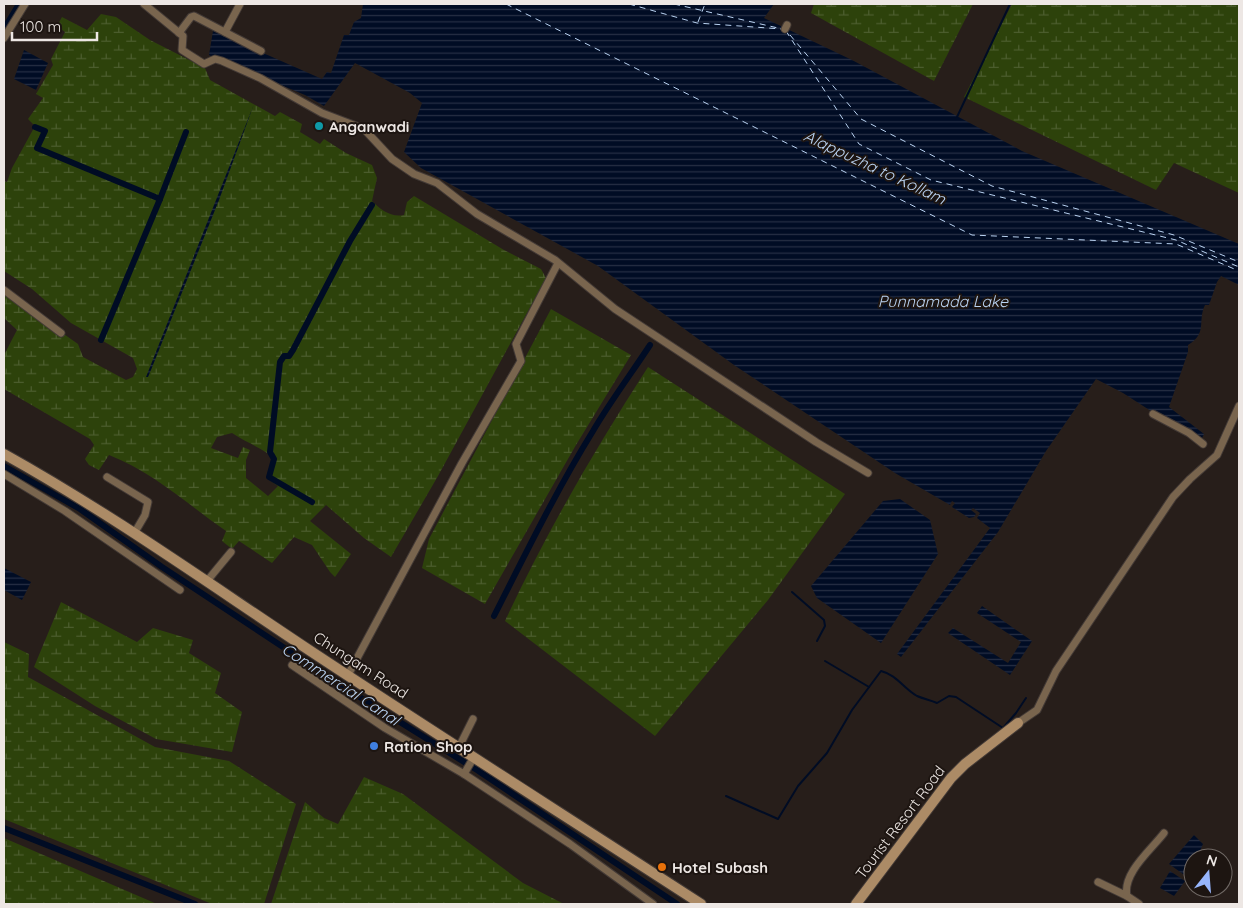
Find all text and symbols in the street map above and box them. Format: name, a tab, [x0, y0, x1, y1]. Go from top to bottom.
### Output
scale bar	[12, 10, 98, 42]
text: 100 m	[20, 17, 61, 36]
place label: Anganwadi	[329, 117, 409, 136]
marker: Anganwadi	[313, 120, 325, 132]
water label: Alappuzha to Kollam	[801, 125, 949, 209]
water label: Punnamada Lake	[878, 291, 1009, 311]
street label: Chungam Road	[310, 627, 412, 703]
water label: Commercial Canal	[278, 638, 406, 731]
place label: Ration Shop	[384, 737, 473, 756]
marker: Ration Shop	[368, 740, 380, 752]
street label: Tourist Resort Road	[851, 762, 949, 882]
north arrow	[1183, 848, 1233, 898]
text: N	[1204, 850, 1219, 871]
place label: Hotel Subash	[672, 858, 768, 877]
marker: Hotel Subash	[656, 861, 668, 873]

